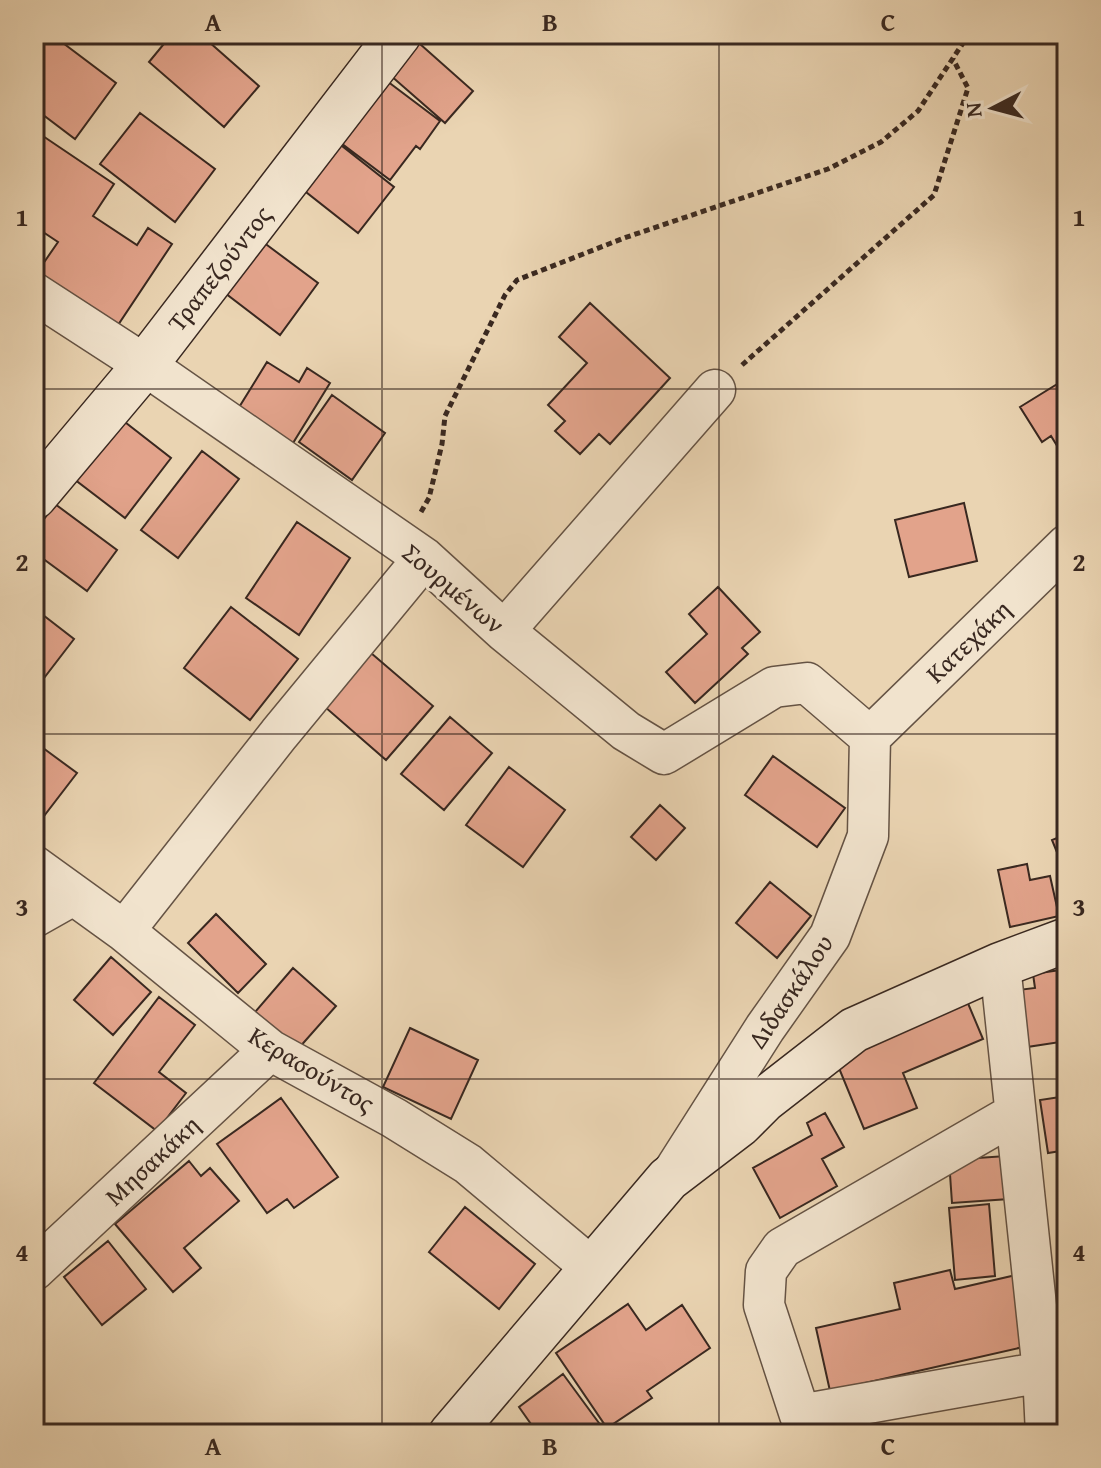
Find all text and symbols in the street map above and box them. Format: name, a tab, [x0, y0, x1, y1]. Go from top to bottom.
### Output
text: A	[205, 2, 222, 41]
text: B	[542, 2, 558, 41]
text: C	[881, 2, 895, 41]
north arrow	[953, 68, 1033, 148]
text: N	[956, 101, 990, 119]
text: 1	[15, 197, 29, 236]
street label: Τραπεζούντος	[157, 197, 281, 339]
text: 1	[1072, 197, 1086, 236]
street label: Σουρμένων	[394, 533, 514, 643]
text: 2	[15, 542, 29, 581]
text: 2	[1072, 542, 1086, 581]
street label: Κατεχάκη	[916, 590, 1020, 692]
text: 3	[15, 887, 29, 926]
text: 3	[1072, 887, 1086, 926]
street label: Διδασκάλου	[737, 926, 843, 1056]
street label: Κερασούντος	[242, 1016, 382, 1122]
street label: Μησακάκη	[96, 1106, 208, 1214]
text: 4	[15, 1232, 29, 1271]
text: 4	[1072, 1232, 1086, 1271]
text: A	[205, 1426, 222, 1465]
text: B	[542, 1426, 558, 1465]
text: C	[881, 1426, 895, 1465]

